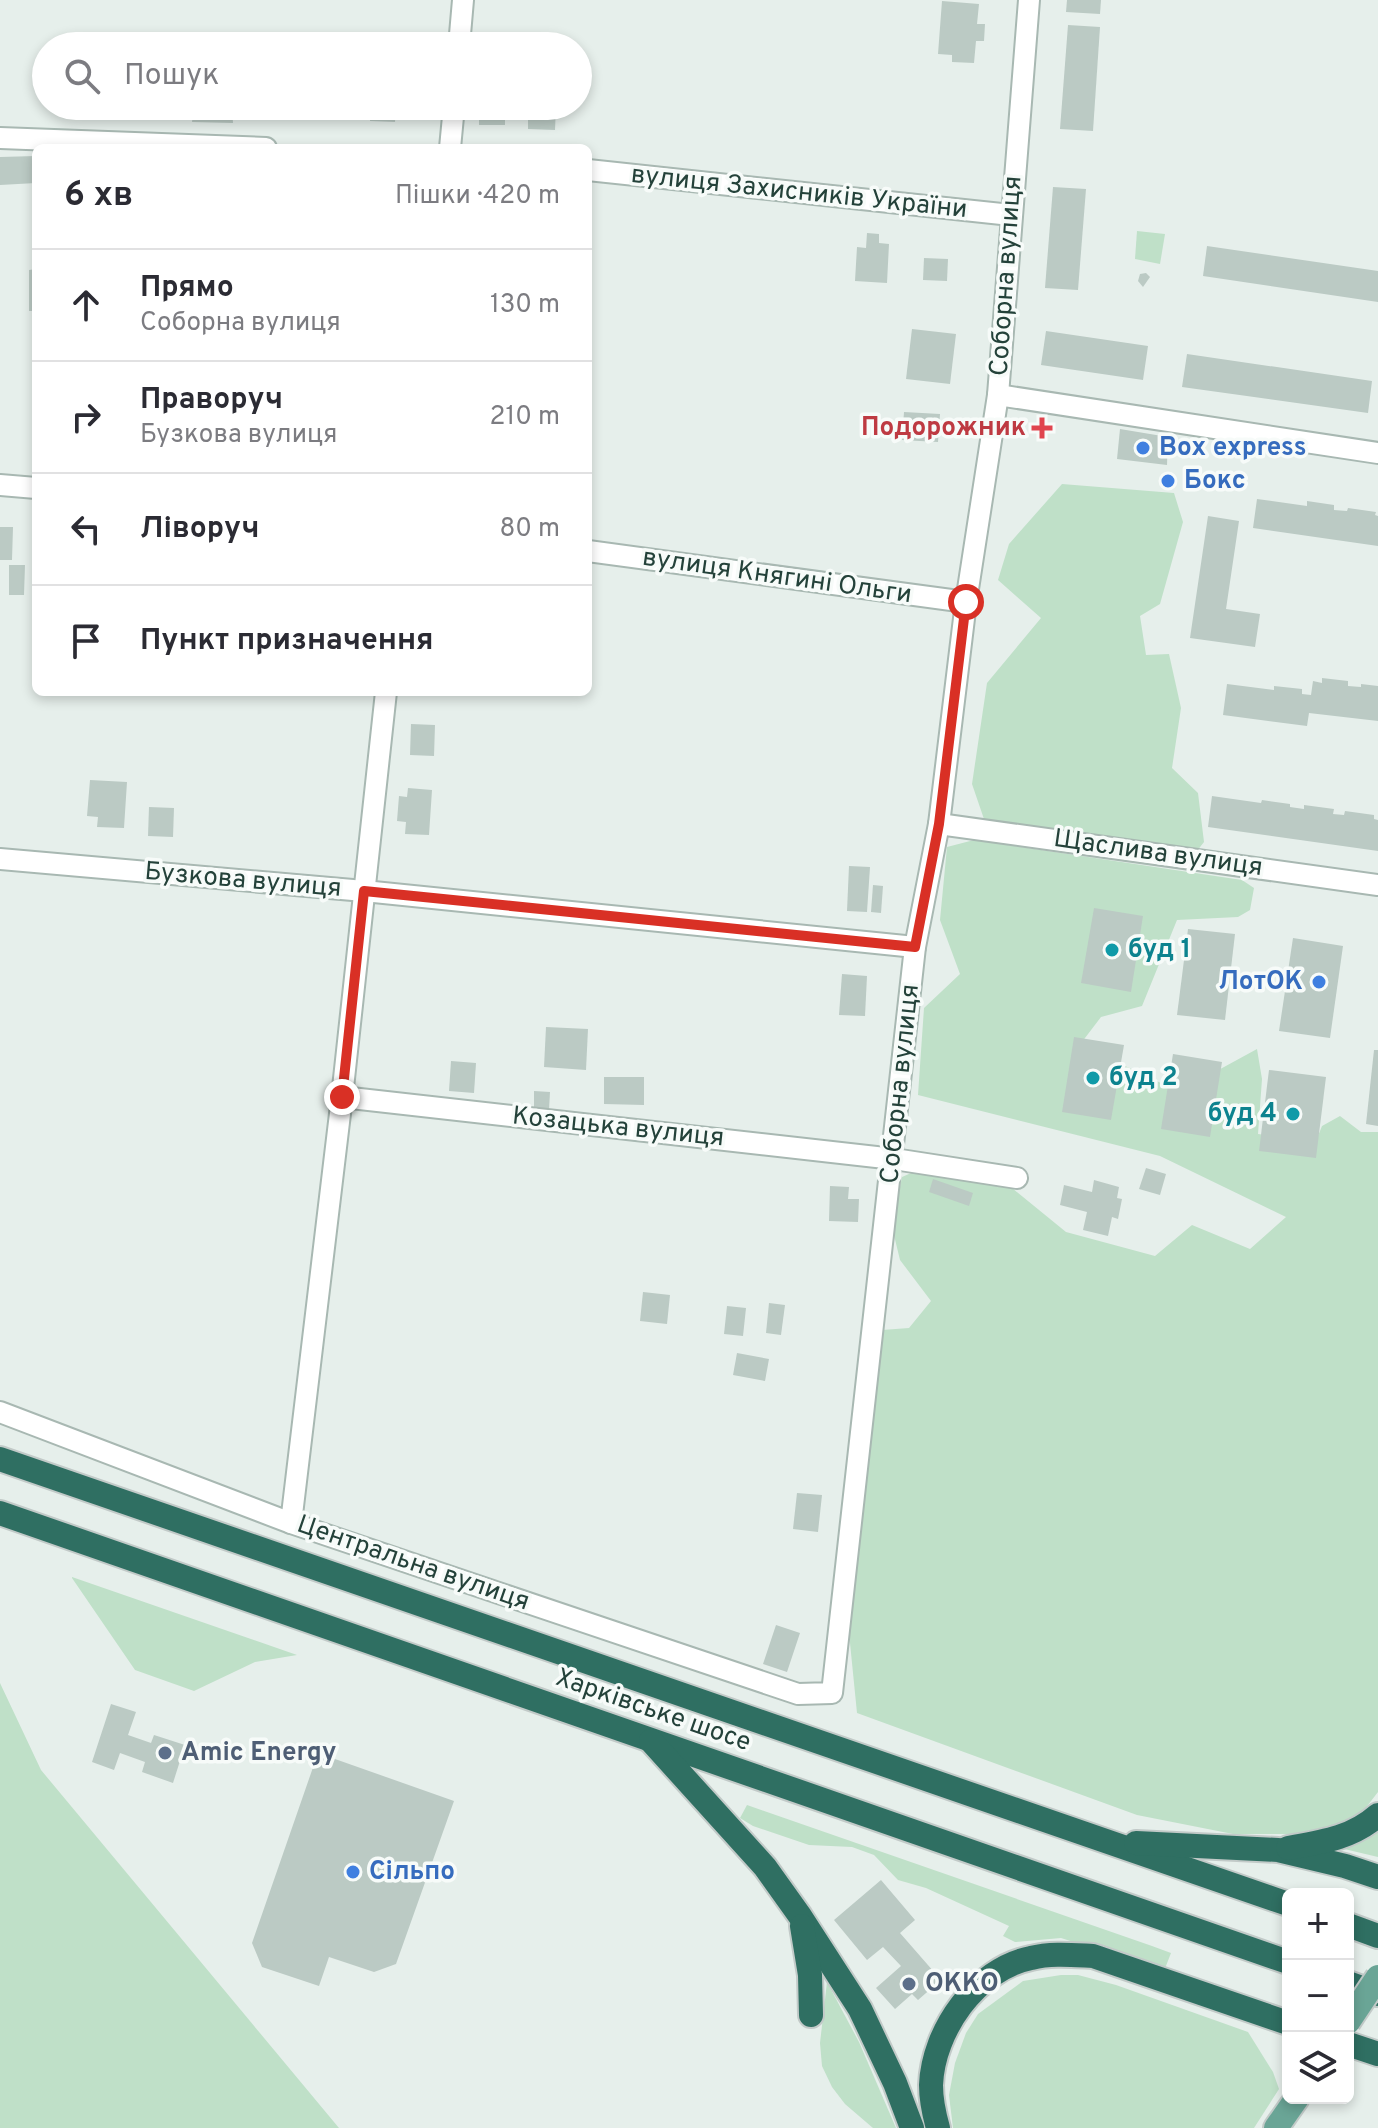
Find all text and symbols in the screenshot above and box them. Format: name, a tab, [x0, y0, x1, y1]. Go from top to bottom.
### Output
search box	[32, 32, 592, 120]
icon: search	[60, 54, 104, 98]
text: Пошук	[124, 58, 219, 95]
street label: вулиця Захисників України	[629, 159, 969, 227]
text: 6 хв	[64, 175, 133, 218]
street label: Соборна вулиця	[984, 175, 1030, 377]
text: Пішки · 420 m	[395, 180, 560, 213]
text: Прямо	[140, 270, 234, 307]
icon: ahead	[64, 283, 108, 327]
text: 130 m	[490, 289, 560, 322]
text: Соборна вулиця	[140, 307, 341, 340]
text: Праворуч	[140, 382, 283, 419]
icon: right	[64, 395, 108, 439]
text: 210 m	[490, 401, 560, 434]
place label: Подорожник	[861, 412, 1026, 445]
text: Бузкова вулиця	[140, 419, 337, 452]
marker: Подорожник	[1033, 419, 1051, 437]
place label: Box express	[1159, 432, 1307, 465]
marker: Box express	[1134, 439, 1152, 457]
place label: Бокс	[1184, 465, 1246, 498]
marker: Бокс	[1159, 472, 1177, 490]
icon: left	[64, 507, 108, 551]
text: Ліворуч	[140, 511, 259, 548]
text: 80 m	[500, 513, 560, 546]
street label: вулиця Княгині Ольги	[640, 542, 914, 612]
route start	[948, 584, 984, 620]
icon: arrive	[64, 619, 108, 663]
text: Пункт призначення	[140, 623, 433, 660]
street label: Щаслива вулиця	[1051, 823, 1265, 885]
street label: Бузкова вулиця	[143, 856, 343, 906]
place label: буд 1	[1128, 934, 1191, 967]
marker: буд 1	[1103, 941, 1121, 959]
place label: ЛотОК	[1218, 966, 1303, 999]
marker: ЛотОК	[1310, 973, 1328, 991]
street label: Соборна вулиця	[874, 982, 928, 1186]
place label: буд 2	[1109, 1062, 1178, 1095]
marker: буд 2	[1084, 1069, 1102, 1087]
route end	[324, 1079, 360, 1115]
place label: буд 4	[1208, 1098, 1277, 1131]
street label: Козацька вулиця	[510, 1100, 726, 1156]
marker: буд 4	[1284, 1105, 1302, 1123]
street label: Центральна вулиця	[292, 1509, 534, 1619]
street label: Харківське шосе	[551, 1662, 755, 1760]
place label: Amic Energy	[181, 1737, 337, 1770]
marker: Amic Energy	[156, 1744, 174, 1762]
place label: Сільпо	[369, 1856, 455, 1889]
marker: Сільпо	[344, 1863, 362, 1881]
map controls	[1282, 1888, 1354, 2104]
button: +	[1282, 1888, 1354, 1960]
button: −	[1282, 1960, 1354, 2032]
place label: ОККО	[925, 1968, 999, 2001]
marker: ОККО	[900, 1975, 918, 1993]
button: layers	[1282, 2032, 1354, 2104]

